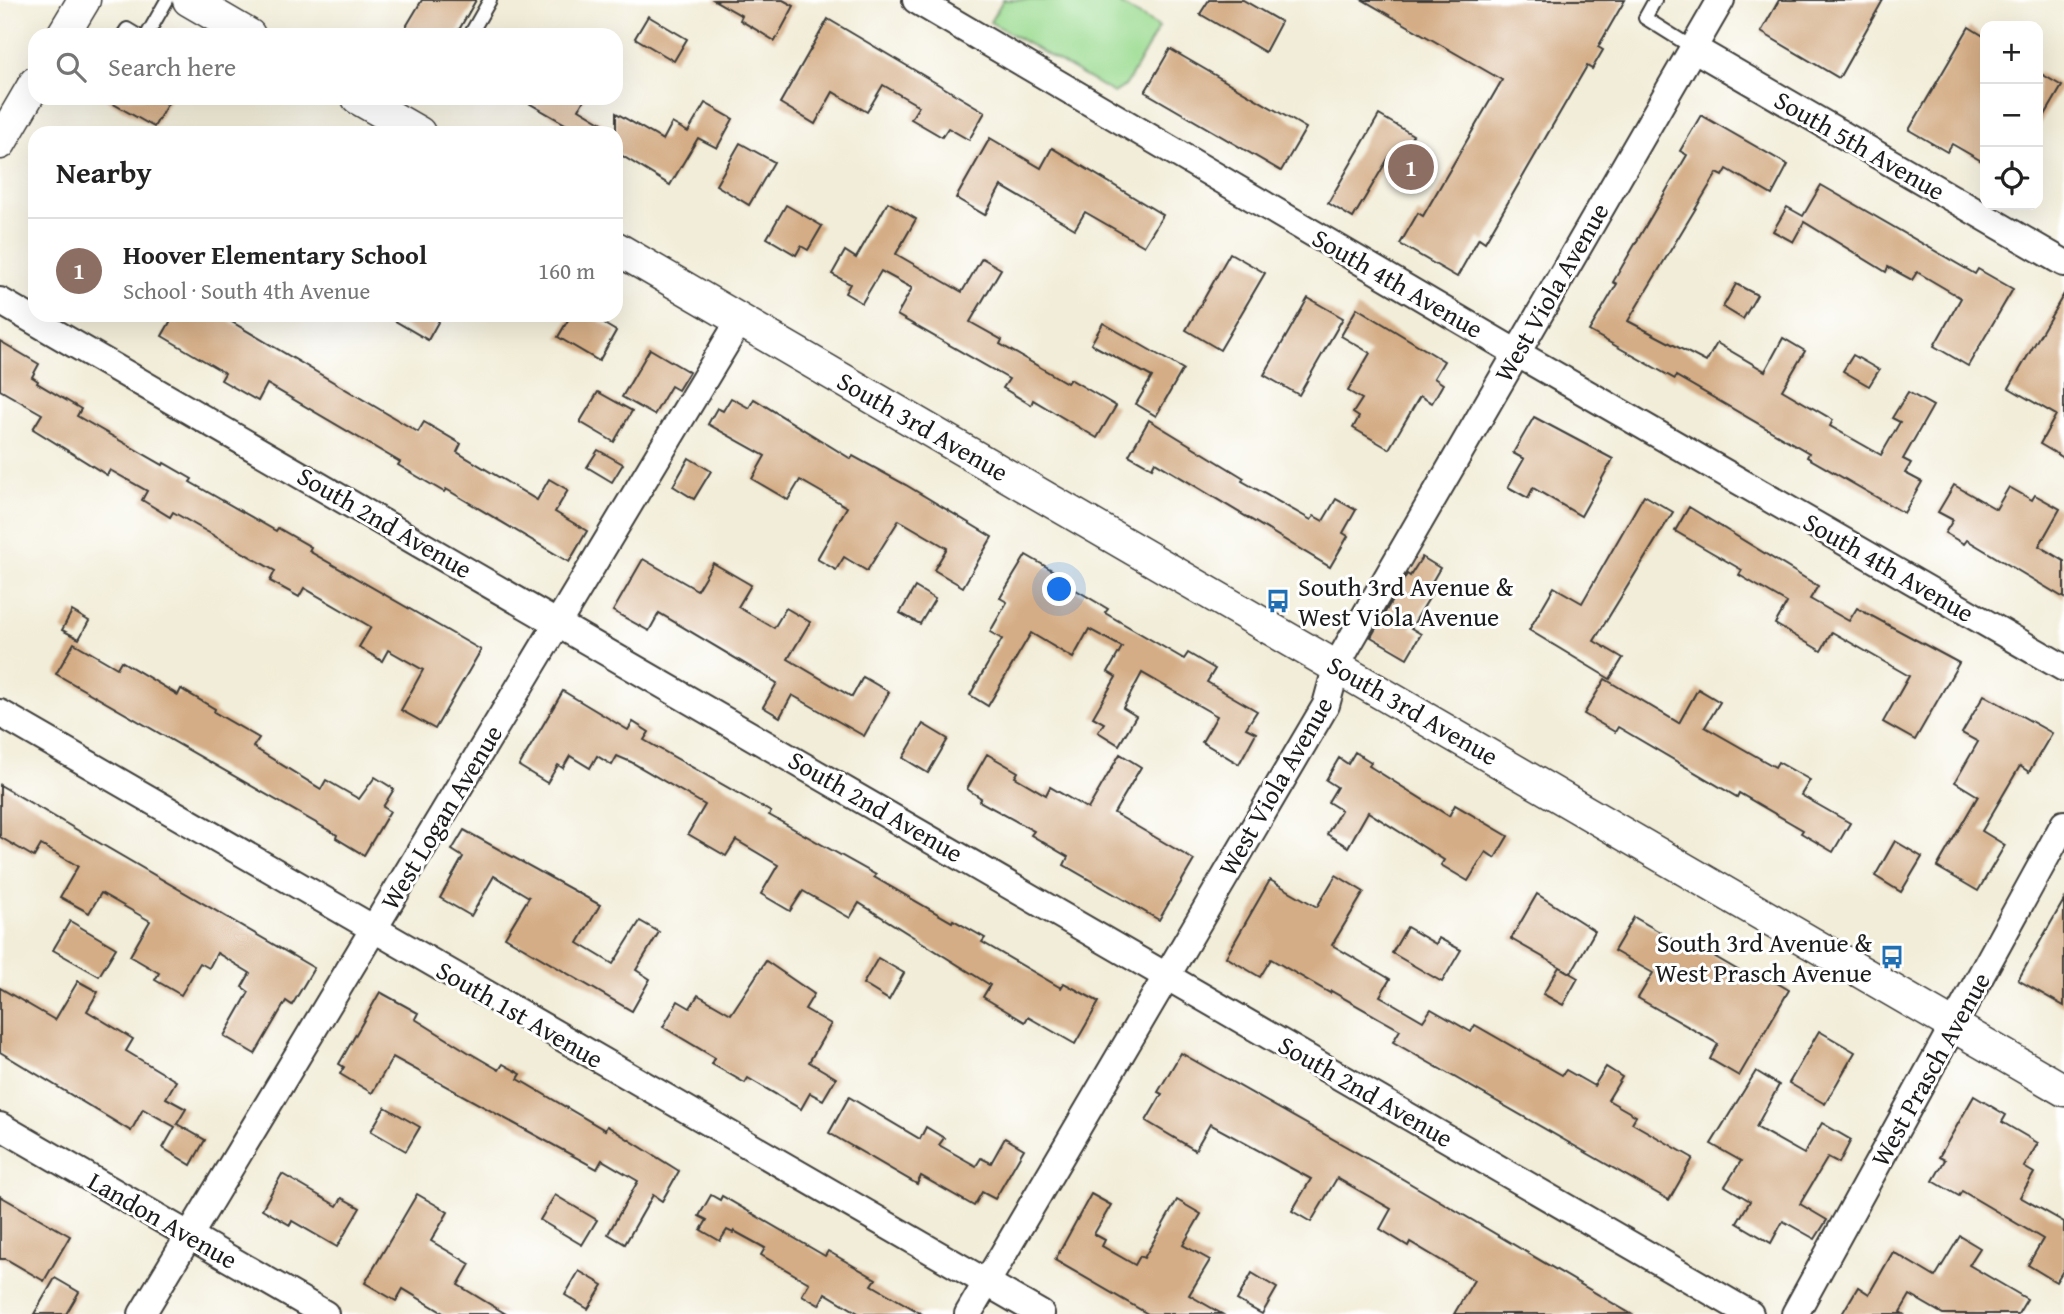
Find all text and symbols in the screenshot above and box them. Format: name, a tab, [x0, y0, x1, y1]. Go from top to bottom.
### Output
map controls	[1980, 21, 2043, 210]
button: +	[1980, 21, 2043, 84]
search box	[28, 28, 623, 105]
text: Search here	[108, 47, 236, 86]
icon: search	[52, 48, 90, 86]
street label: South 5th Avenue	[1767, 80, 1953, 210]
button: −	[1980, 84, 2043, 147]
pin: 1	[1388, 141, 1434, 193]
button: locate	[1980, 147, 2043, 210]
text: Nearby	[56, 150, 152, 194]
street label: West Viola Avenue	[1484, 195, 1618, 389]
street label: South 4th Avenue	[1305, 218, 1491, 348]
text: Hoover Elementary School	[123, 235, 427, 274]
text: 1	[73, 254, 85, 287]
text: 160 m	[538, 254, 595, 287]
text: School · South 4th Avenue	[123, 274, 370, 307]
street label: South 3rd Avenue	[830, 361, 1016, 491]
street label: South 2nd Avenue	[290, 456, 480, 588]
street label: South 4th Avenue	[1796, 502, 1982, 632]
place label: South 3rd Avenue & West Viola Avenue	[1298, 567, 1514, 636]
your location	[1042, 572, 1076, 606]
bus stop icon: South 3rd Avenue & West Viola Avenue	[1264, 587, 1292, 615]
street label: South 3rd Avenue	[1320, 645, 1506, 775]
street label: West Viola Avenue	[1208, 689, 1342, 883]
street label: West Logan Avenue	[370, 717, 512, 917]
street label: South 2nd Avenue	[781, 740, 971, 872]
place label: South 3rd Avenue & West Prasch Avenue	[1655, 923, 1872, 992]
bus stop icon: South 3rd Avenue & West Prasch Avenue	[1878, 943, 1906, 971]
street label: South 1st Avenue	[429, 950, 611, 1078]
street label: West Prasch Avenue	[1860, 965, 2000, 1173]
street label: South 2nd Avenue	[1271, 1025, 1461, 1157]
street label: Landon Avenue	[81, 1161, 245, 1279]

